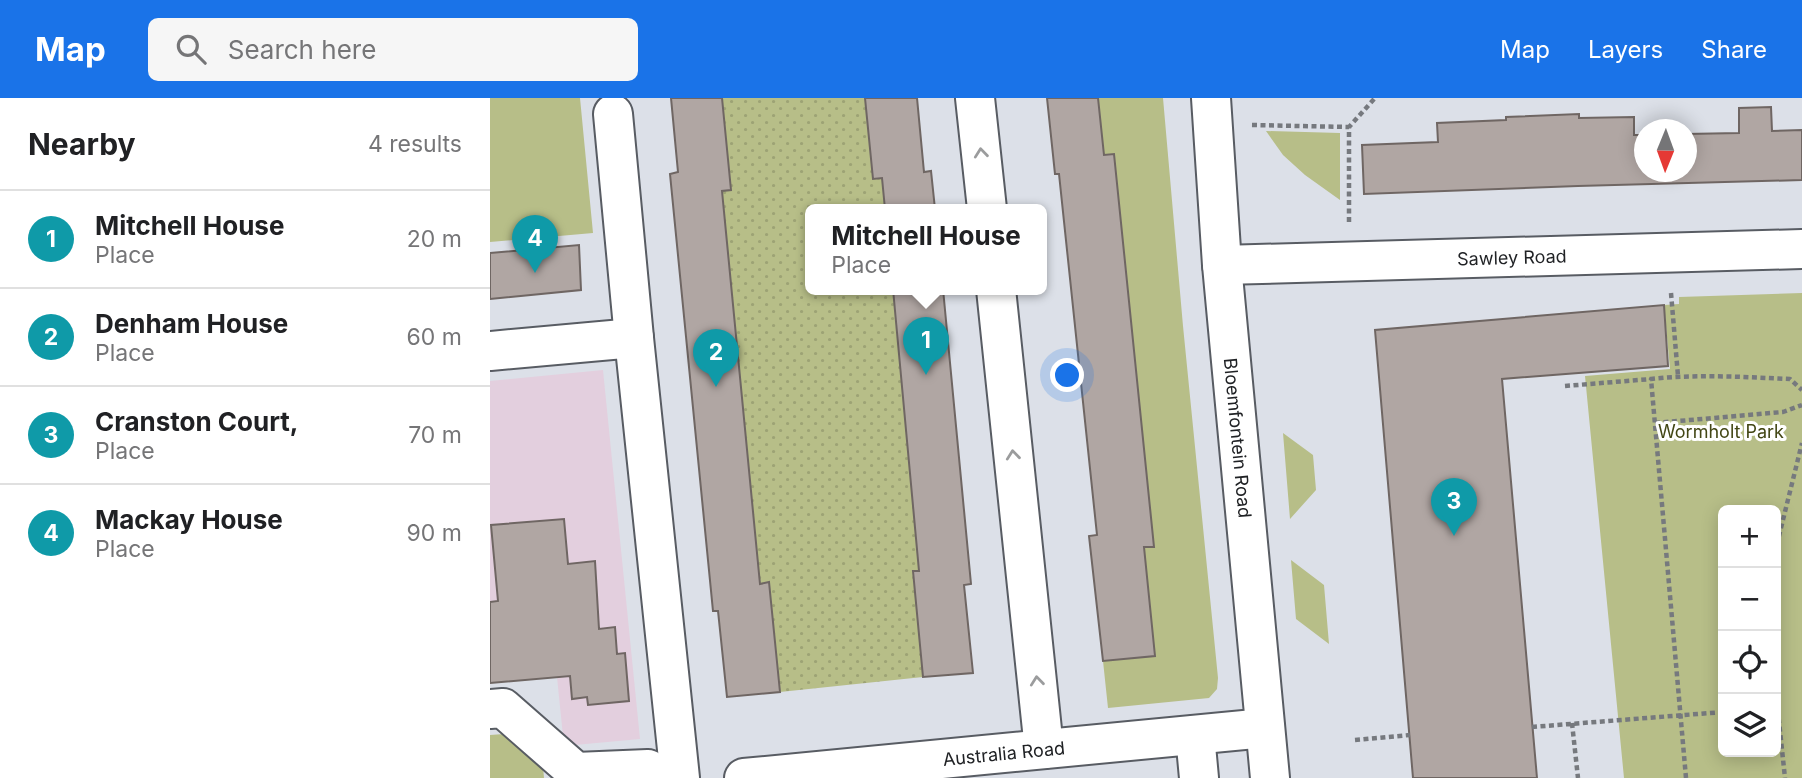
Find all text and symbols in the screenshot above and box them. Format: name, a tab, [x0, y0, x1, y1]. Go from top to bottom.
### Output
search box	[148, 18, 638, 81]
text: Map	[35, 29, 106, 69]
icon: search	[172, 30, 210, 68]
text: Search here	[228, 34, 376, 65]
text: Map	[1500, 35, 1550, 64]
text: Layers	[1588, 35, 1663, 64]
text: Share	[1701, 35, 1767, 64]
north arrow	[1634, 119, 1697, 182]
text: Nearby	[28, 126, 136, 162]
text: 4 results	[368, 130, 462, 158]
one-way arrow	[974, 148, 989, 159]
popup	[805, 204, 1047, 295]
text: Mitchell House	[95, 210, 284, 241]
pin: 4	[512, 215, 558, 273]
text: Mitchell House	[831, 220, 1021, 251]
text: 1	[46, 225, 56, 253]
text: 20 m	[407, 225, 462, 253]
text: Place	[95, 241, 155, 269]
street label: Sawley Road	[1457, 245, 1567, 269]
text: Place	[831, 251, 891, 279]
text: Denham House	[95, 308, 288, 339]
pin: 1	[903, 317, 949, 375]
text: 2	[44, 323, 58, 351]
text: 60 m	[407, 323, 462, 351]
pin: 2	[693, 329, 739, 387]
text: Place	[95, 339, 155, 367]
street label: Bloemfontein Road	[1220, 357, 1256, 519]
your location	[1050, 358, 1084, 392]
text: Cranston Court,	[95, 406, 299, 437]
text: 3	[44, 421, 58, 449]
text: 70 m	[408, 421, 462, 449]
park label: Wormholt Park	[1658, 421, 1784, 442]
text: Place	[95, 437, 155, 465]
one-way arrow	[1006, 449, 1021, 460]
pin: 3	[1431, 478, 1477, 536]
text: Mackay House	[95, 504, 283, 535]
map controls	[1718, 505, 1781, 757]
button: +	[1718, 505, 1781, 568]
text: 4	[43, 519, 59, 547]
text: 90 m	[407, 519, 462, 547]
text: Place	[95, 535, 155, 563]
button: −	[1718, 568, 1781, 631]
button: locate	[1718, 631, 1781, 694]
one-way arrow	[1030, 675, 1045, 686]
button: layers	[1718, 694, 1781, 757]
street label: Australia Road	[942, 737, 1066, 769]

